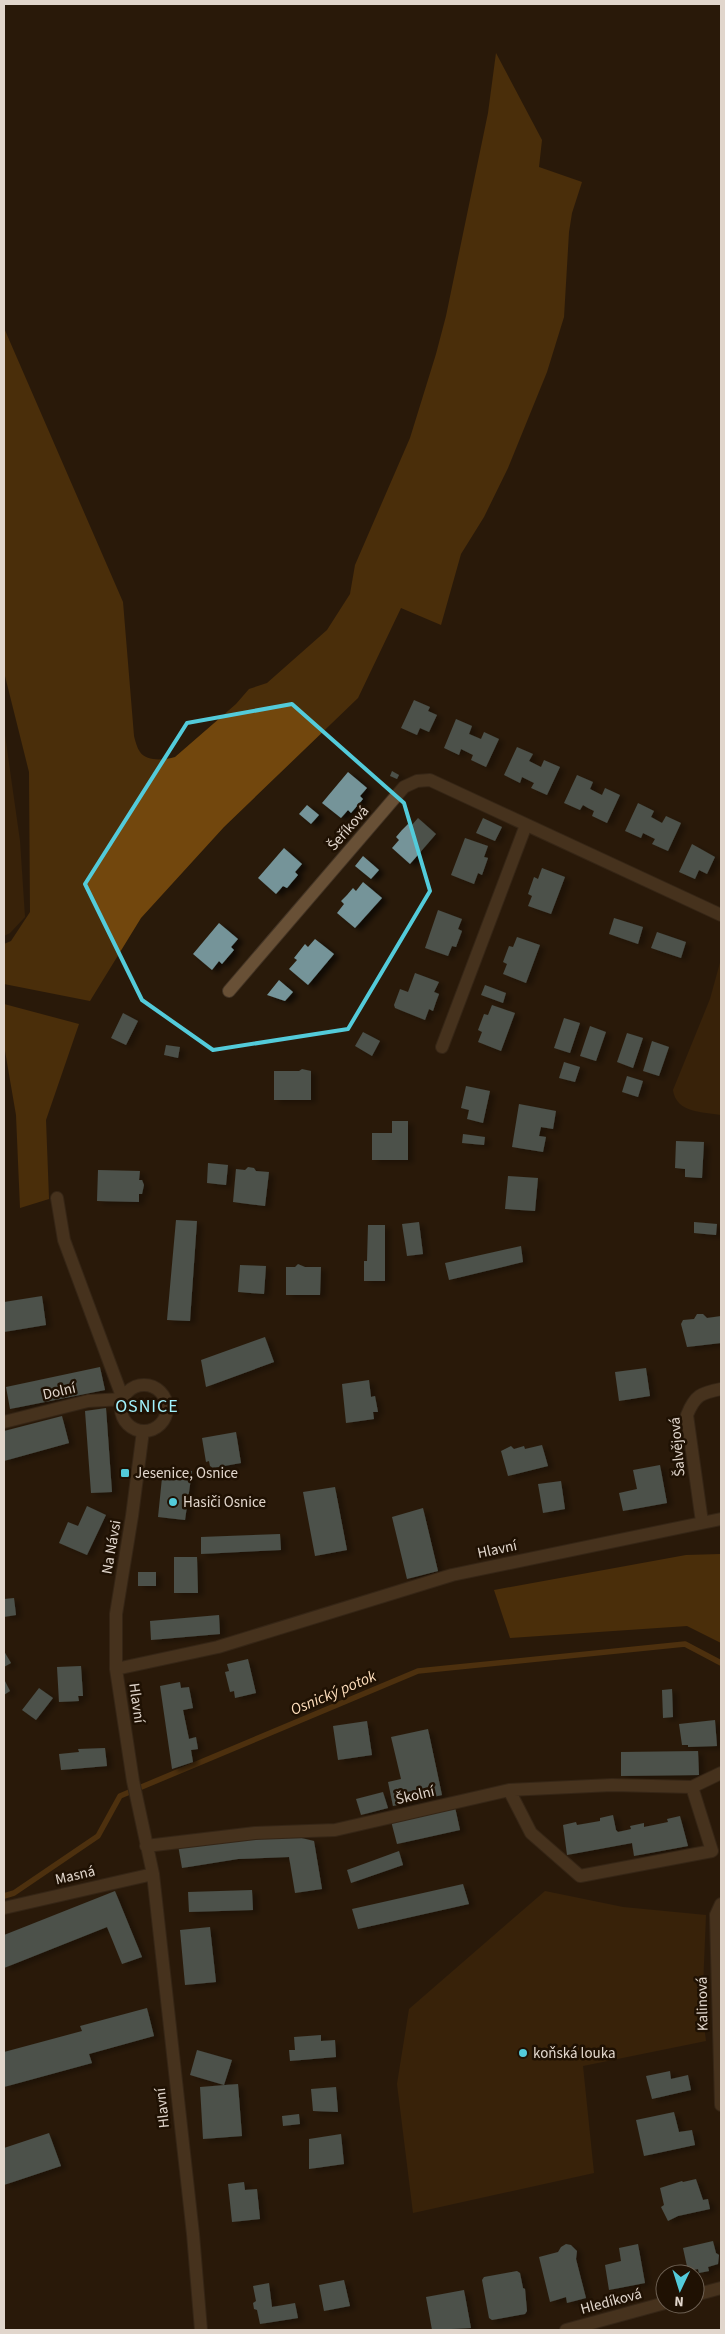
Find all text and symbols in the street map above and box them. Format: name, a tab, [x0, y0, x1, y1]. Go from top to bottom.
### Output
street label: Šeříková	[323, 801, 374, 856]
street label: Dolní	[41, 1377, 79, 1405]
district label: OSNICE	[115, 1394, 179, 1419]
street label: Šalvějová	[664, 1416, 691, 1478]
place label: Jesenice, Osnice	[135, 1463, 238, 1484]
marker: Jesenice, Osnice	[119, 1467, 131, 1479]
place label: Hasiči Osnice	[183, 1492, 266, 1513]
marker: Hasiči Osnice	[167, 1496, 179, 1508]
street label: Na Návsi	[96, 1518, 127, 1576]
street label: Hlavní	[475, 1535, 520, 1564]
water label: Osnický potok	[287, 1665, 380, 1721]
street label: Hlavní	[123, 1682, 150, 1726]
street label: Školní	[394, 1781, 438, 1810]
street label: Masná	[53, 1861, 97, 1890]
street label: Kalinová	[692, 1977, 713, 2031]
place label: koňská louka	[533, 2043, 616, 2064]
marker: koňská louka	[517, 2047, 529, 2059]
street label: Hlavní	[150, 2086, 175, 2129]
north arrow	[655, 2264, 705, 2314]
street label: Hledíková	[578, 2283, 644, 2320]
text: N	[674, 2291, 685, 2311]

